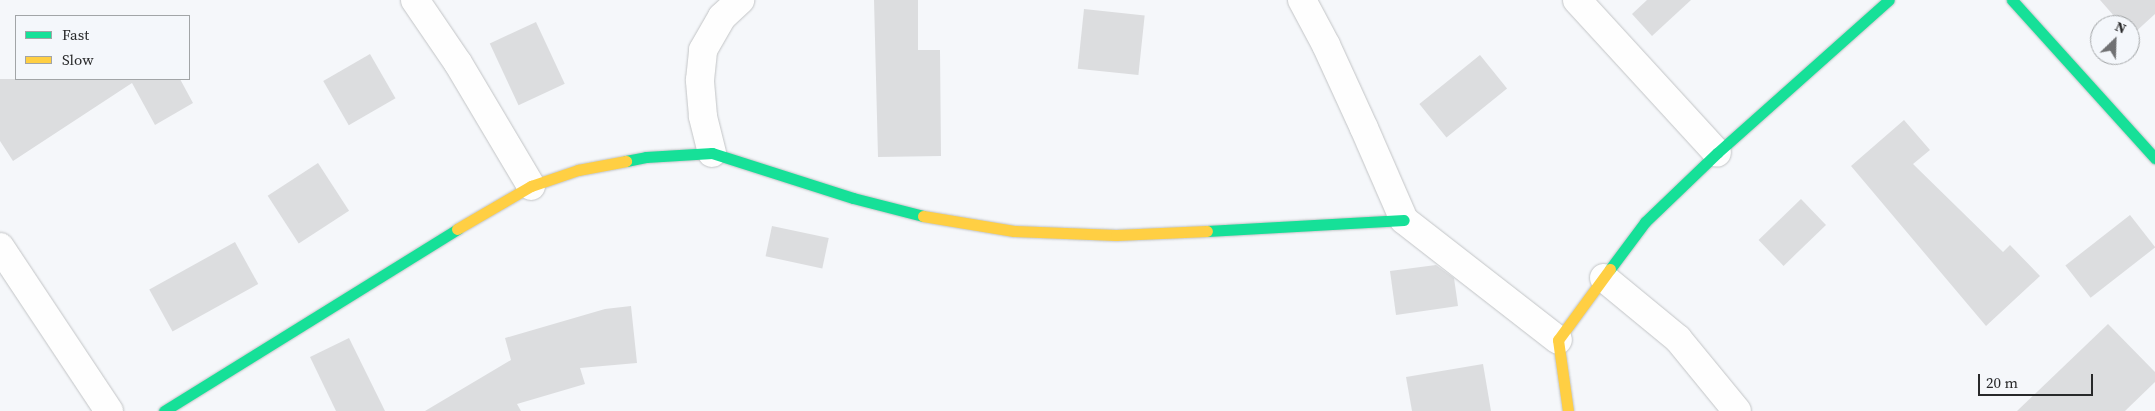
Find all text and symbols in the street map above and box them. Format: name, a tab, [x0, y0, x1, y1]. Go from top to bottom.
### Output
legend	[15, 15, 190, 80]
north arrow	[2090, 15, 2140, 65]
text: N	[2112, 16, 2129, 38]
text: Fast	[62, 24, 89, 45]
text: Slow	[62, 49, 94, 70]
scale bar	[1980, 364, 2095, 396]
text: 20 m	[1986, 372, 2018, 393]

